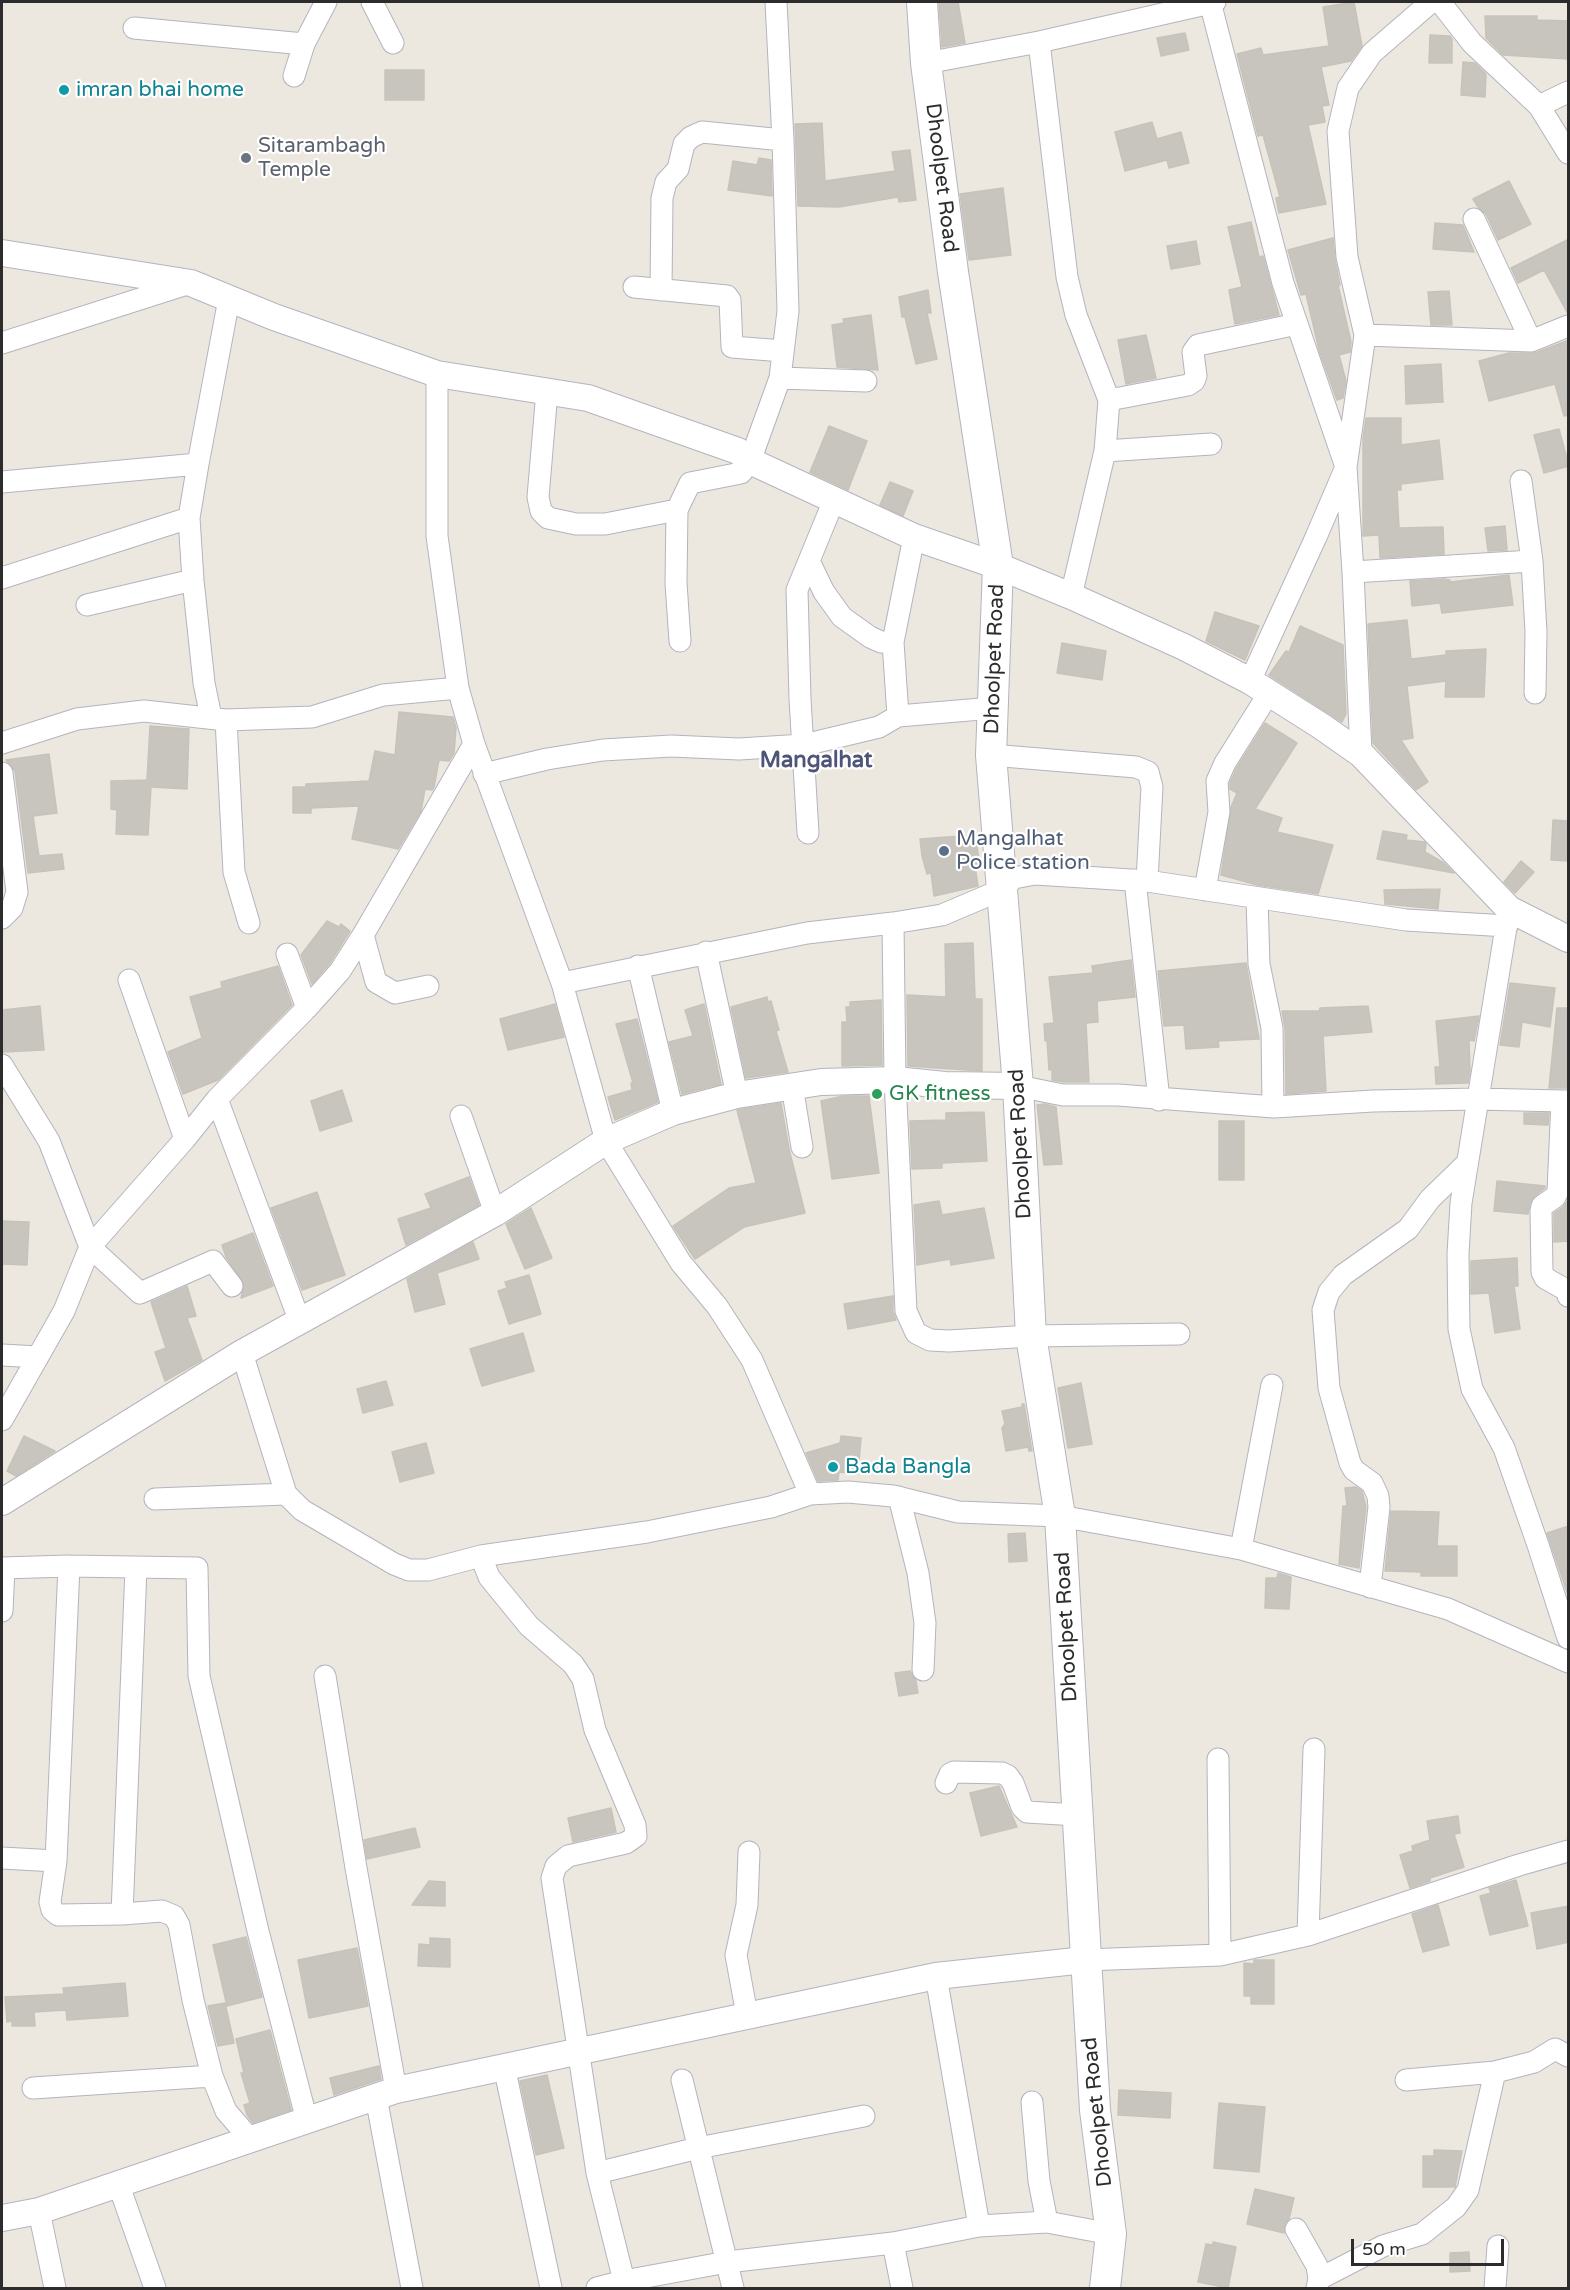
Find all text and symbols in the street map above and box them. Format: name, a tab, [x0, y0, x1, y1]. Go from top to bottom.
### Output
place label: imran bhai home	[76, 77, 244, 103]
marker: imran bhai home	[57, 83, 71, 97]
street label: Dhoolpet Road	[919, 102, 963, 254]
place label: Sitarambagh Temple	[258, 133, 386, 183]
marker: Sitarambagh Temple	[239, 151, 253, 165]
street label: Dhoolpet Road	[980, 583, 1010, 735]
district label: Mangalhat	[760, 748, 872, 774]
place label: Mangalhat Police station	[956, 826, 1090, 876]
marker: Mangalhat Police station	[937, 844, 951, 858]
street label: Dhoolpet Road	[1004, 1068, 1038, 1220]
place label: GK fitness	[889, 1081, 991, 1107]
marker: GK fitness	[870, 1087, 884, 1101]
place label: Bada Bangla	[845, 1454, 971, 1480]
marker: Bada Bangla	[826, 1460, 840, 1474]
street label: Dhoolpet Road	[1050, 1551, 1084, 1703]
street label: Dhoolpet Road	[1078, 2036, 1118, 2188]
scale bar	[1354, 2227, 1507, 2265]
text: 50 m	[1362, 2238, 1406, 2260]

